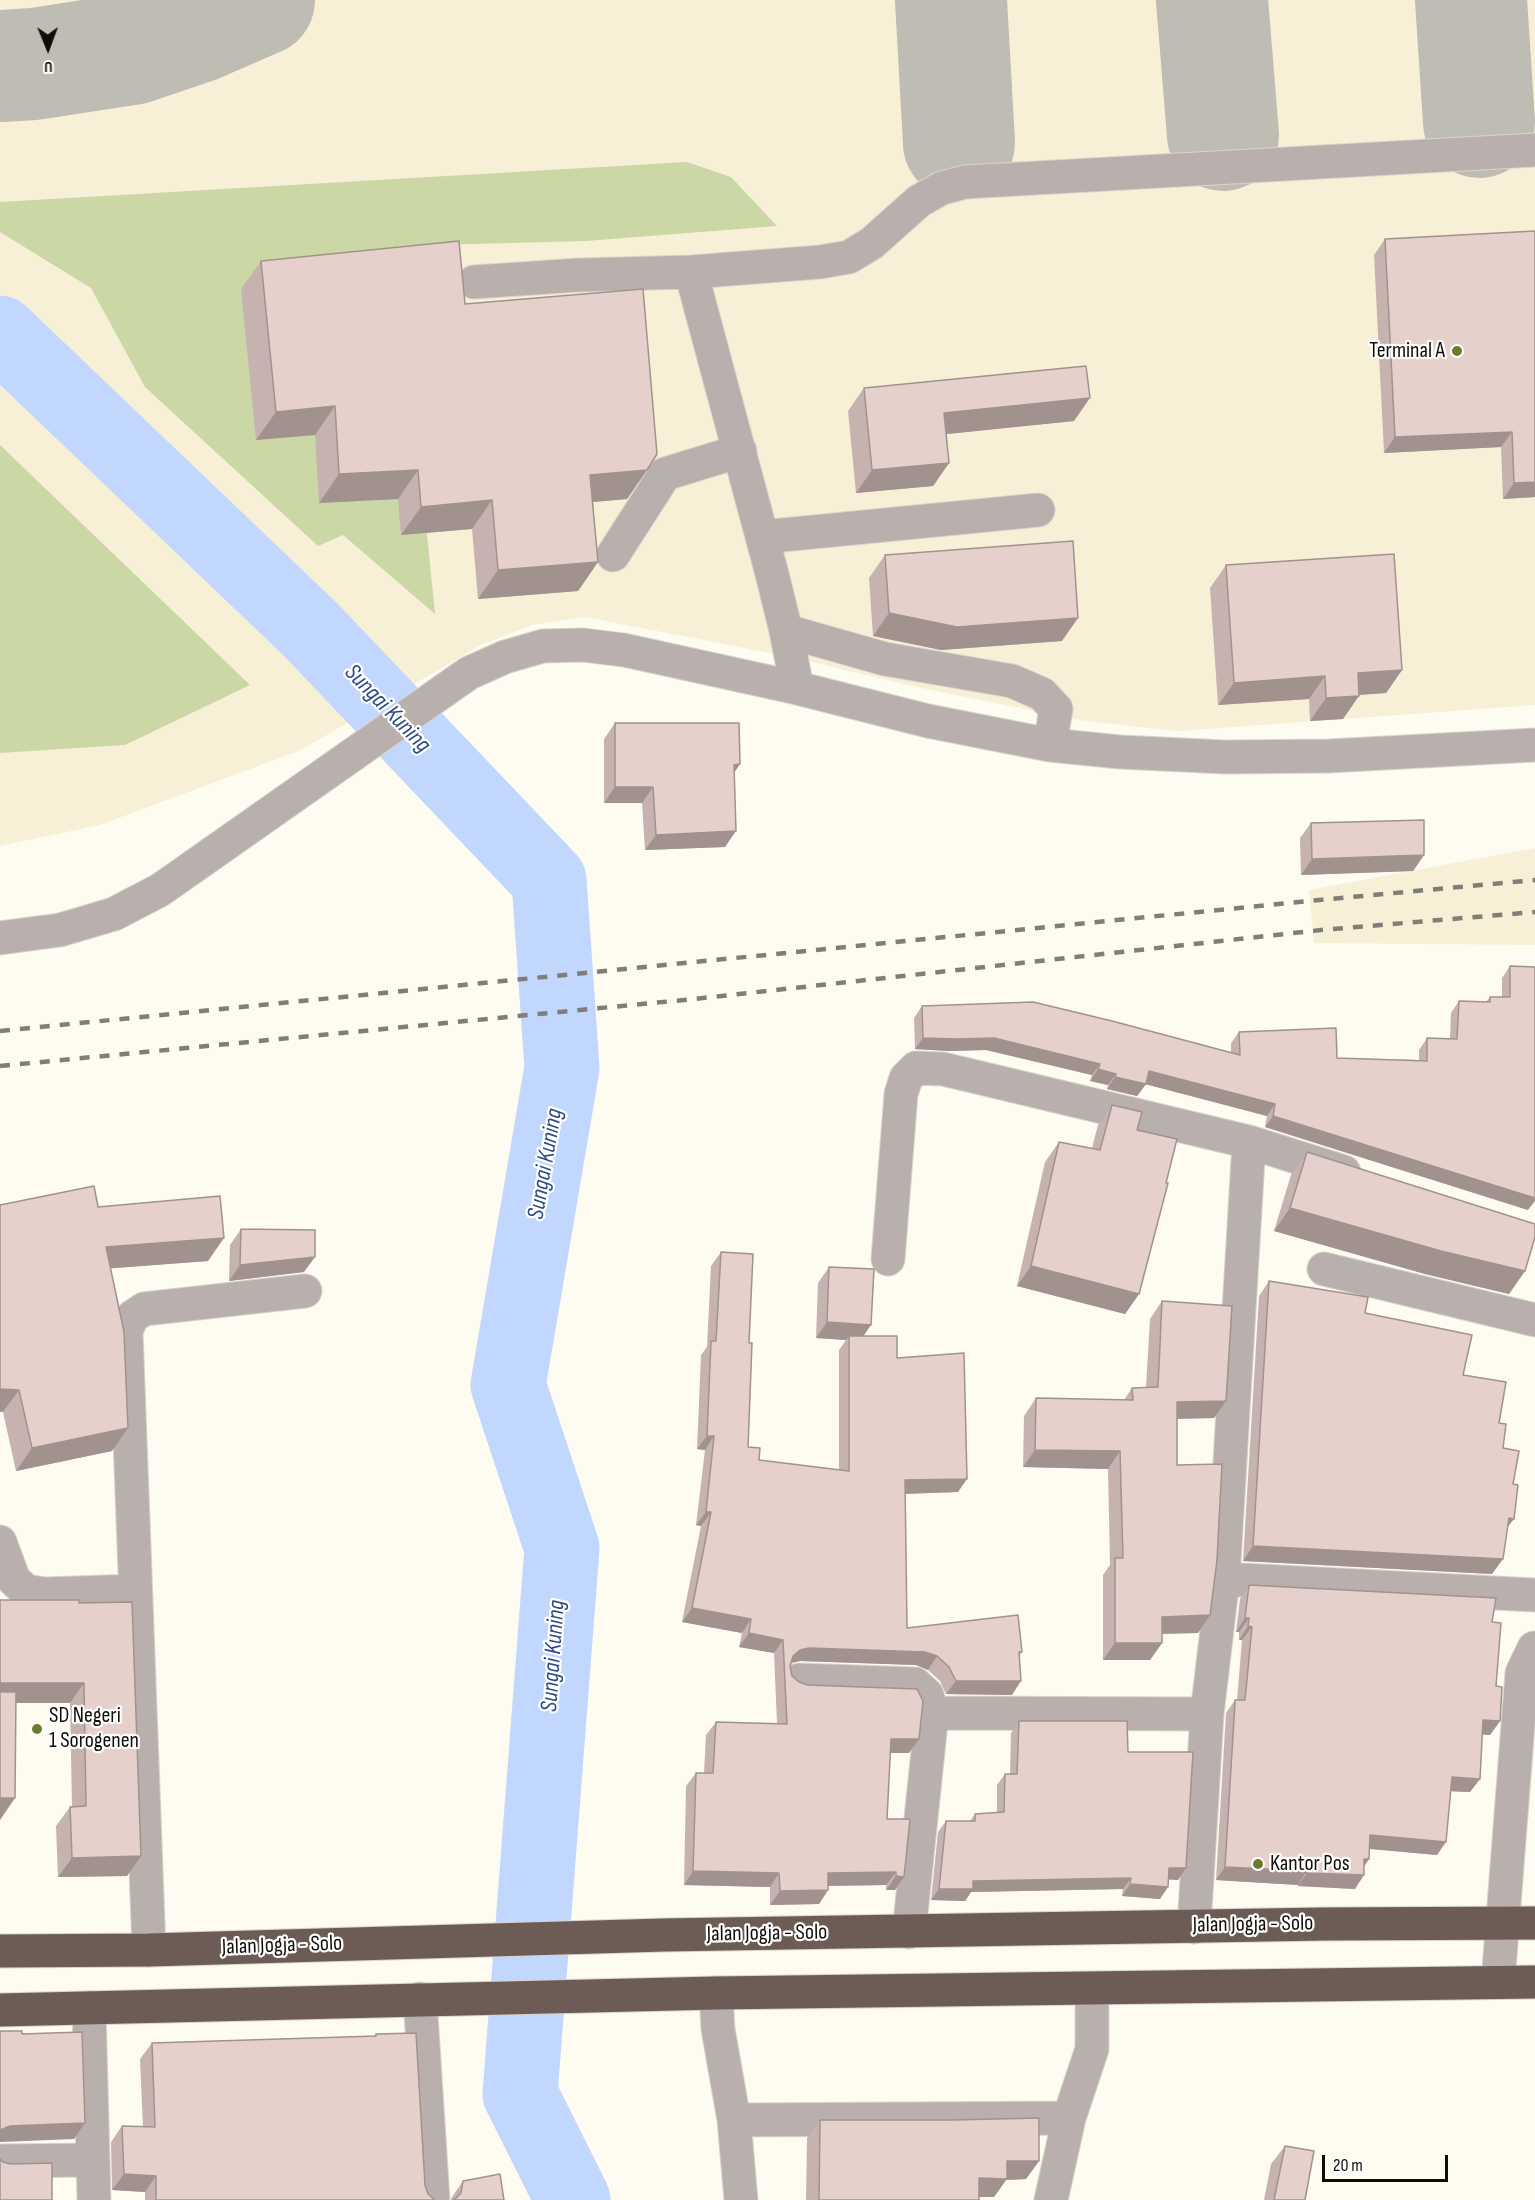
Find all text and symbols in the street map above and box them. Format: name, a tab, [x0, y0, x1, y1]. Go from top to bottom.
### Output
north arrow	[18, 18, 78, 78]
text: U	[44, 57, 53, 76]
place label: Terminal A	[1369, 338, 1445, 364]
marker: Terminal A	[1450, 344, 1464, 358]
water label: Sungai Kuning	[338, 659, 436, 759]
water label: Sungai Kuning	[522, 1106, 570, 1222]
water label: Sungai Kuning	[536, 1599, 572, 1713]
place label: SD Negeri 1 Sorogenen	[49, 1703, 139, 1754]
marker: SD Negeri 1 Sorogenen	[30, 1722, 44, 1736]
place label: Kantor Pos	[1270, 1851, 1350, 1877]
marker: Kantor Pos	[1251, 1857, 1265, 1871]
street label: Jalan Jogja - Solo	[1192, 1911, 1314, 1939]
street label: Jalan Jogja - Solo	[706, 1920, 828, 1948]
street label: Jalan Jogja - Solo	[221, 1931, 343, 1961]
scale bar	[1325, 2143, 1451, 2181]
text: 20 m	[1333, 2155, 1363, 2176]

